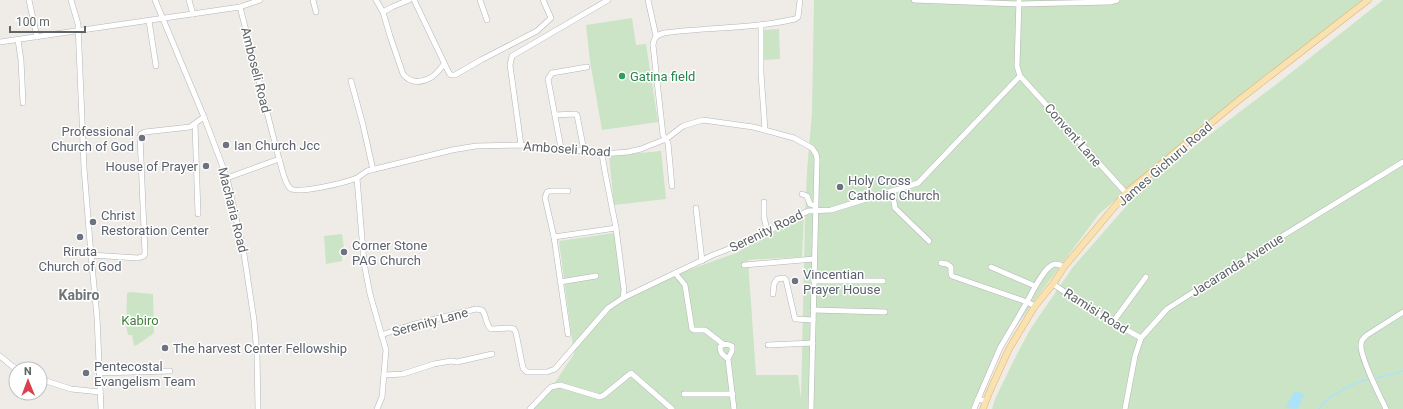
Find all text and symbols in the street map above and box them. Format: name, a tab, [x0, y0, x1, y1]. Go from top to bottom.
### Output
scale bar	[10, 8, 85, 34]
text: 100 m	[16, 15, 50, 29]
street label: Amboseli Road	[238, 26, 274, 114]
place label: Gatina field	[630, 69, 695, 84]
marker: Gatina field	[617, 71, 627, 81]
street label: Convent Lane	[1041, 100, 1105, 170]
street label: James Gichuru Road	[1115, 119, 1215, 209]
place label: Professional Church of God	[51, 124, 134, 154]
marker: Professional Church of God	[137, 133, 147, 143]
place label: Ian Church Jcc	[234, 138, 320, 153]
street label: Amboseli Road	[523, 138, 611, 160]
marker: Ian Church Jcc	[221, 140, 231, 150]
place label: House of Prayer	[105, 159, 199, 174]
marker: House of Prayer	[201, 161, 211, 171]
street label: Macharia Road	[215, 166, 251, 254]
place label: Holy Cross Catholic Church	[848, 173, 940, 203]
marker: Holy Cross Catholic Church	[835, 182, 845, 192]
street label: Serenity Road	[727, 207, 805, 255]
place label: Christ Restoration Center	[101, 208, 209, 238]
marker: Christ Restoration Center	[88, 217, 98, 227]
street label: Jacaranda Avenue	[1188, 230, 1286, 300]
marker: Riruta Church of God	[75, 232, 85, 242]
place label: Corner Stone PAG Church	[352, 238, 427, 268]
place label: Riruta Church of God	[38, 244, 122, 274]
marker: Corner Stone PAG Church	[339, 247, 349, 257]
place label: Vincentian Prayer House	[803, 267, 880, 297]
marker: Vincentian Prayer House	[790, 276, 800, 286]
street label: Ramisi Road	[1061, 285, 1131, 337]
district label: Kabiro	[59, 287, 99, 303]
street label: Serenity Lane	[390, 305, 470, 339]
park label: Kabiro	[121, 313, 159, 328]
place label: The harvest Center Fellowship	[173, 341, 347, 356]
marker: The harvest Center Fellowship	[160, 343, 170, 353]
place label: Pentecostal Evangelism Team	[94, 359, 196, 389]
north arrow	[8, 361, 48, 401]
text: N	[24, 365, 32, 378]
marker: Pentecostal Evangelism Team	[81, 368, 91, 378]

